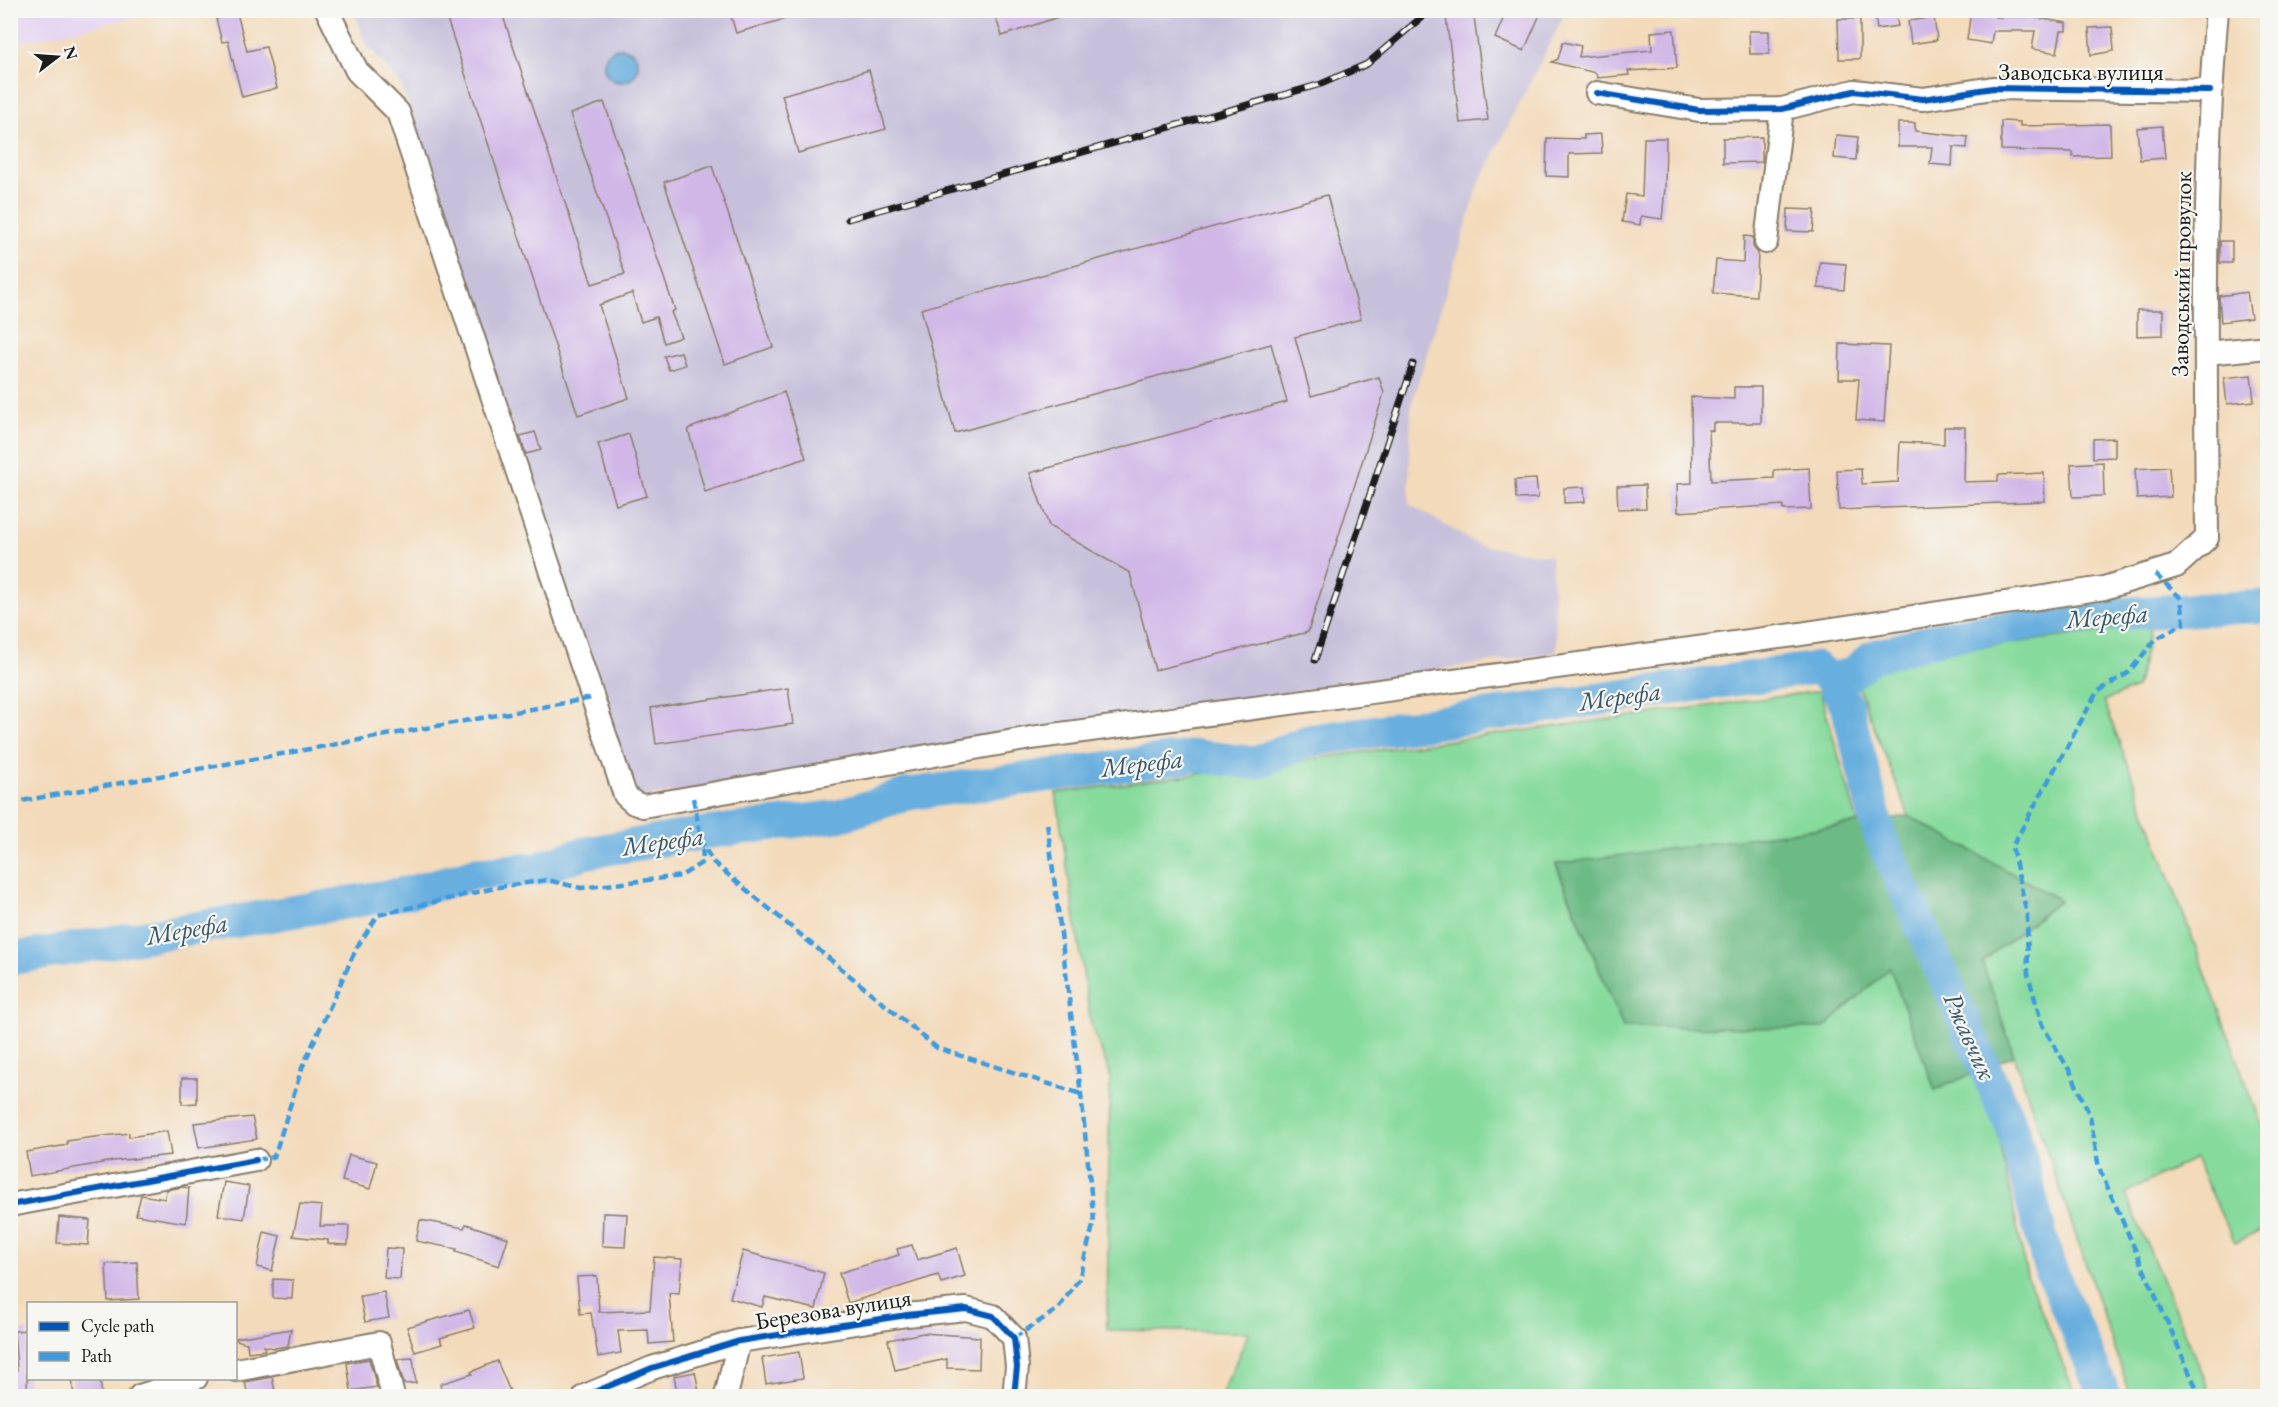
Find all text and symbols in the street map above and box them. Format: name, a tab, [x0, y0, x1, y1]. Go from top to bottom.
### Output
north arrow	[27, 27, 87, 87]
text: N	[59, 43, 83, 62]
street label: Заводська вулиця	[1998, 56, 2164, 87]
street label: Заводський провулок	[2164, 170, 2198, 377]
water label: Мерефа	[2062, 595, 2150, 637]
water label: Мерефа	[1575, 673, 1663, 719]
water label: Мерефа	[1097, 741, 1185, 785]
water label: Мерефа	[618, 818, 706, 864]
water label: Мерефа	[141, 905, 231, 953]
water label: Ржавчик	[1936, 987, 2005, 1086]
street label: Березова вулиця	[753, 1281, 914, 1337]
legend	[27, 1302, 237, 1380]
text: Cycle path	[81, 1314, 155, 1337]
text: Path	[81, 1344, 112, 1367]

